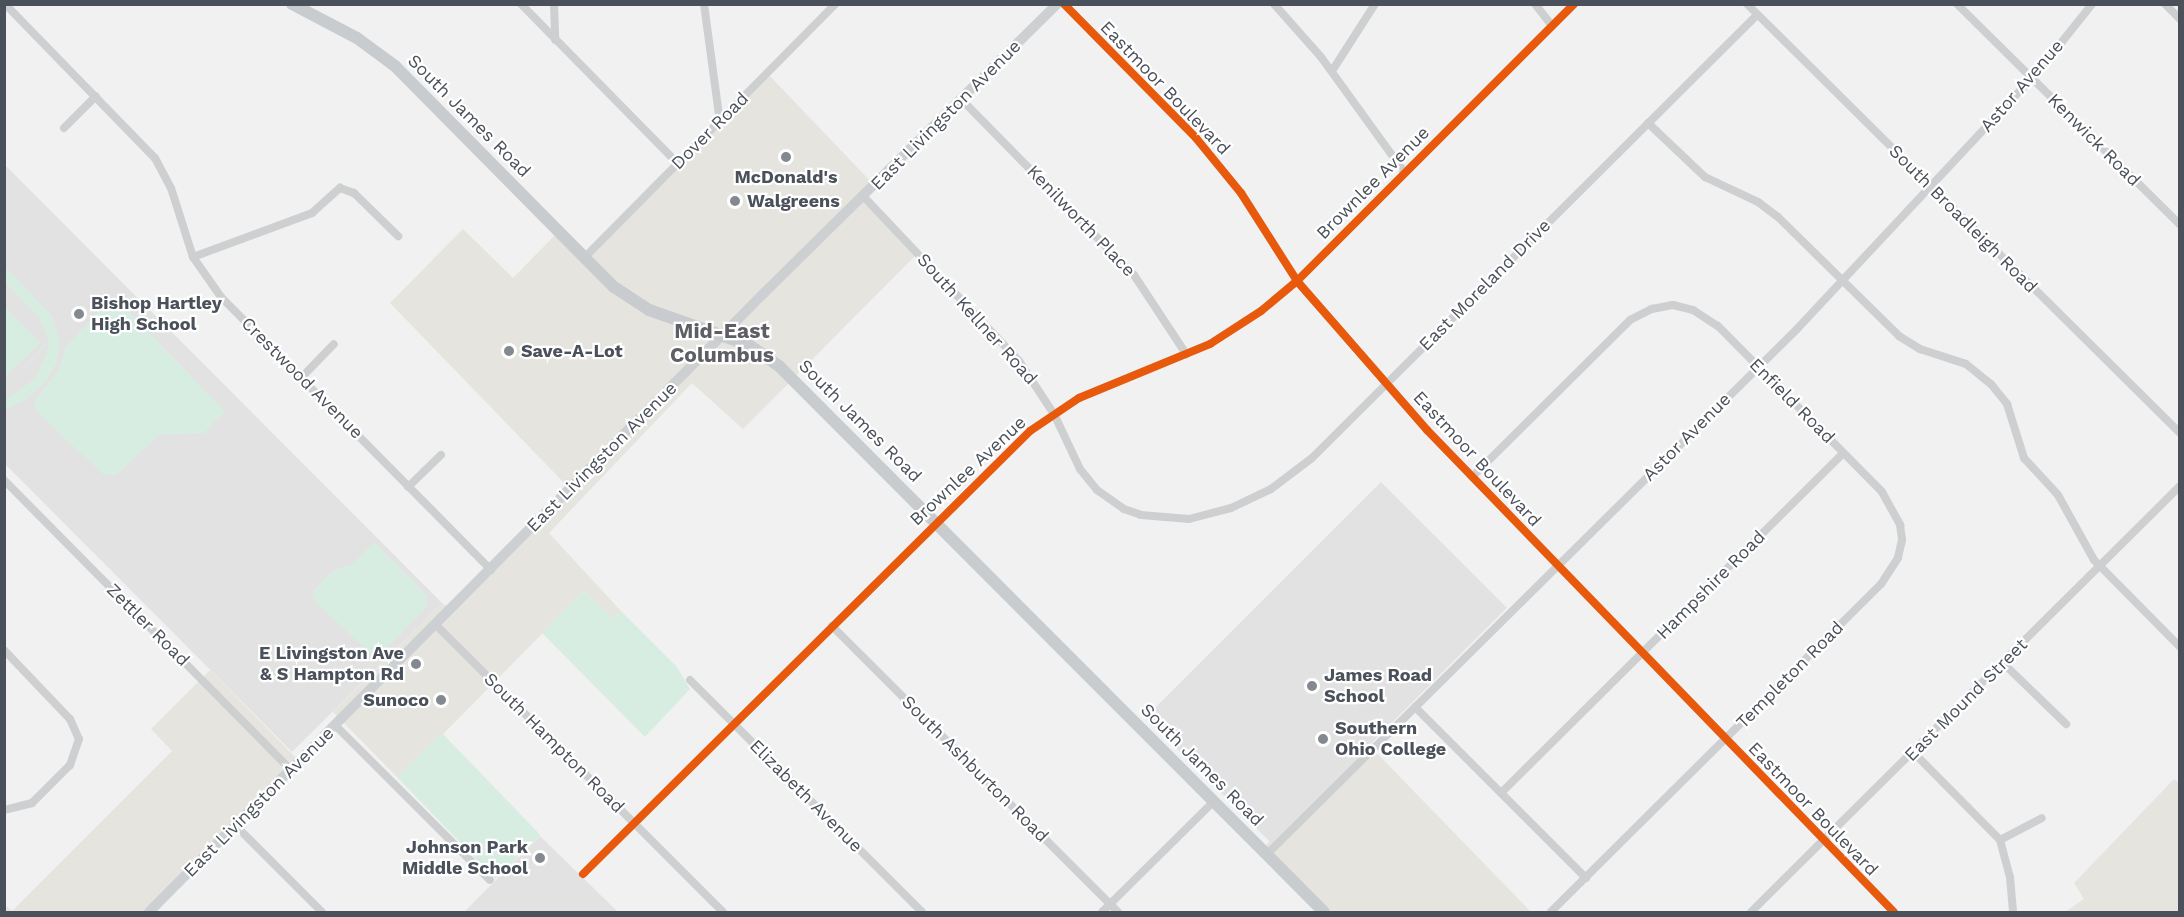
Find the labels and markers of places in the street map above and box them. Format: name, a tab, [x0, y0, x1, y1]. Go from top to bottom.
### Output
marker: McDonald's	[779, 150, 793, 164]
place label: McDonald's	[735, 166, 837, 188]
place label: Walgreens	[747, 190, 840, 212]
marker: Walgreens	[728, 194, 742, 208]
place label: Bishop Hartley High School	[91, 293, 222, 336]
marker: Bishop Hartley High School	[72, 307, 86, 321]
place label: Save-A-Lot	[521, 340, 623, 362]
marker: Save-A-Lot	[502, 344, 516, 358]
place label: E Livingston Ave & S Hampton Rd	[259, 643, 404, 686]
marker: E Livingston Ave & S Hampton Rd	[409, 657, 423, 671]
place label: James Road School	[1324, 665, 1432, 708]
marker: James Road School	[1305, 679, 1319, 693]
place label: Sunoco	[363, 689, 429, 711]
marker: Sunoco	[434, 693, 448, 707]
place label: Southern Ohio College	[1335, 718, 1446, 760]
marker: Southern Ohio College	[1316, 732, 1330, 746]
place label: Johnson Park Middle School	[402, 837, 528, 880]
marker: Johnson Park Middle School	[533, 851, 547, 865]

